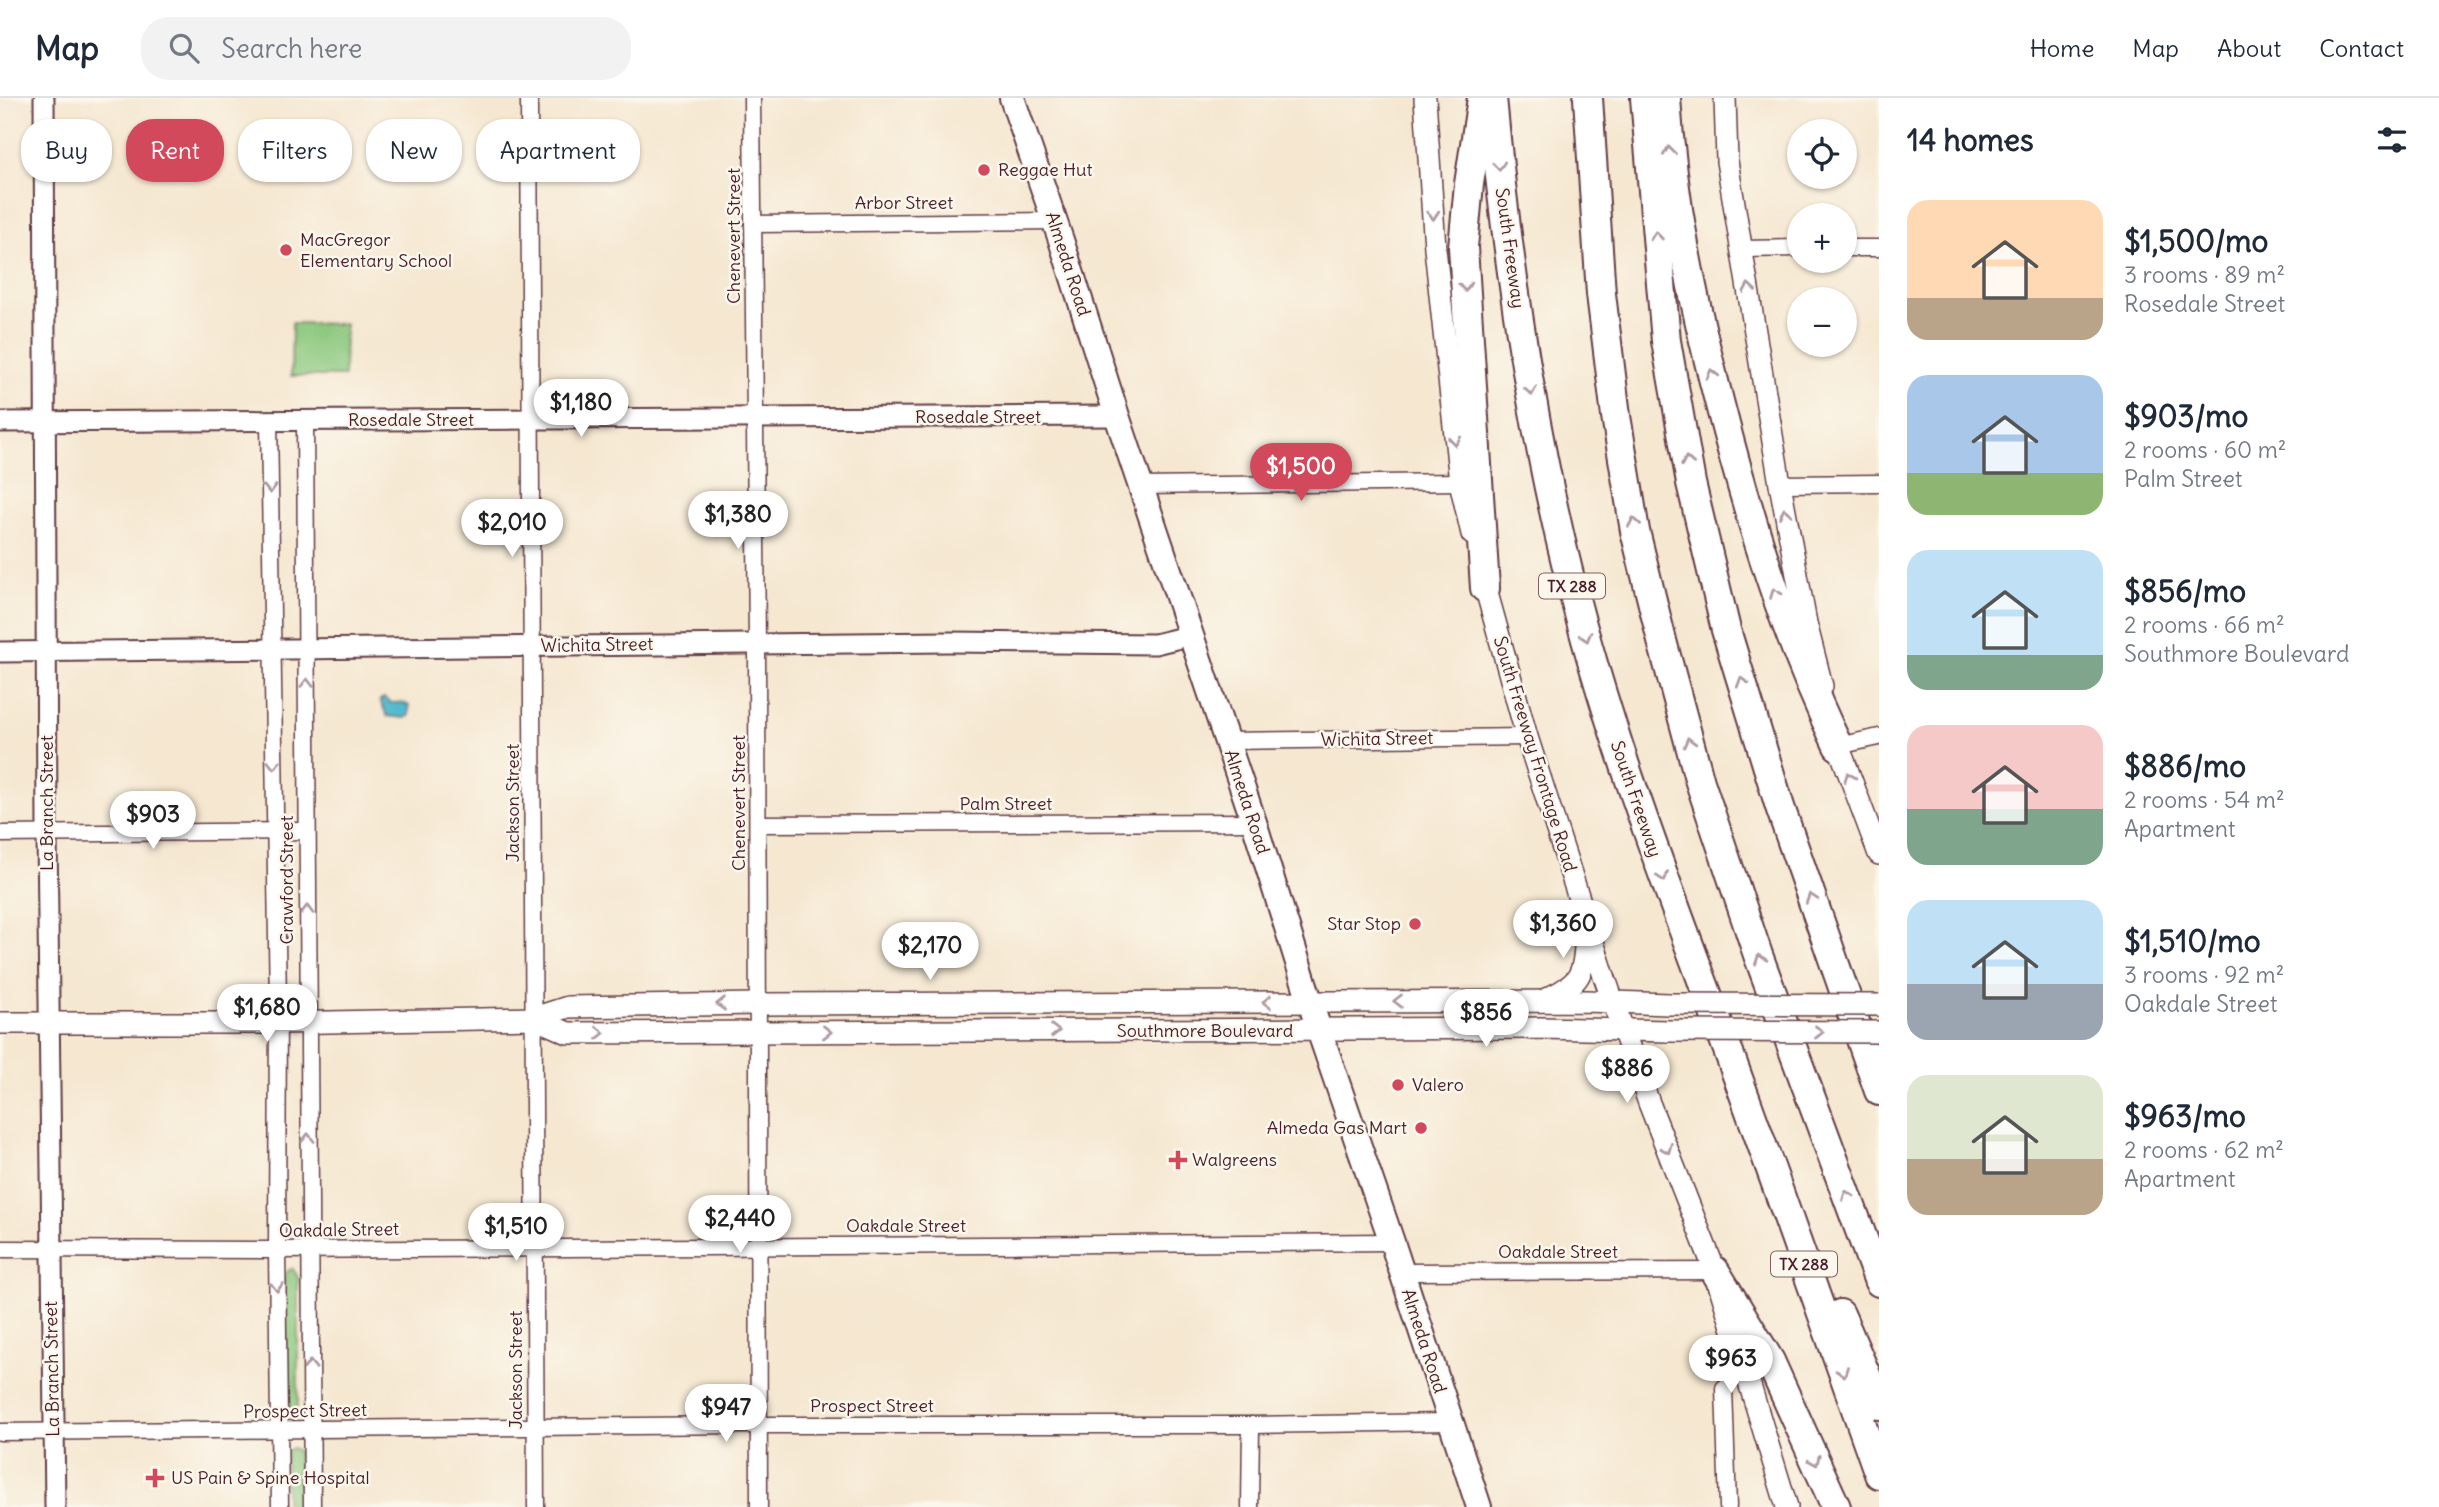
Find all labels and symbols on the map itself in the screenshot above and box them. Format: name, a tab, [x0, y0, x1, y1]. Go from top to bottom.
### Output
one-way arrow	[1662, 145, 1677, 157]
place label: Reggae Hut	[998, 158, 1093, 181]
one-way arrow	[1491, 161, 1506, 172]
marker: Reggae Hut	[976, 162, 992, 178]
street label: Chenevert Street	[722, 168, 745, 304]
street label: South Freeway	[1491, 186, 1530, 310]
street label: Arbor Street	[855, 191, 953, 214]
street label: Almeda Road	[1041, 209, 1096, 319]
one-way arrow	[1425, 210, 1440, 221]
place label: MacGregor Elementary School	[300, 228, 452, 272]
one-way arrow	[1649, 230, 1664, 242]
marker: MacGregor Elementary School	[278, 242, 294, 258]
one-way arrow	[1457, 282, 1472, 293]
one-way arrow	[1742, 282, 1757, 294]
one-way arrow	[1706, 368, 1720, 380]
pin: $1,180	[524, 380, 638, 439]
one-way arrow	[1523, 385, 1538, 397]
street label: Rosedale Street	[915, 405, 1041, 428]
street label: Rosedale Street	[348, 408, 474, 431]
one-way arrow	[1448, 436, 1463, 447]
pin: $1,500	[1244, 444, 1358, 503]
one-way arrow	[1680, 455, 1695, 467]
one-way arrow	[263, 484, 278, 495]
pin: $1,380	[681, 491, 795, 551]
pin: $2,010	[455, 500, 569, 559]
one-way arrow	[1778, 507, 1793, 519]
one-way arrow	[1627, 516, 1642, 528]
road number: TX 288	[1539, 573, 1605, 598]
one-way arrow	[1769, 587, 1783, 599]
one-way arrow	[1578, 631, 1593, 643]
street label: Wichita Street	[540, 632, 654, 657]
street label: South Freeway Frontage Road	[1489, 633, 1582, 875]
one-way arrow	[1735, 676, 1750, 688]
one-way arrow	[299, 677, 315, 688]
street label: Wichita Street	[1320, 726, 1434, 751]
street label: La Branch Street	[35, 735, 58, 871]
street label: Chenevert Street	[727, 735, 750, 871]
one-way arrow	[1683, 736, 1698, 748]
street label: South Freeway	[1606, 738, 1667, 860]
street label: Jackson Street	[501, 744, 524, 862]
street label: Almeda Road	[1220, 747, 1275, 857]
one-way arrow	[266, 761, 282, 771]
one-way arrow	[1844, 772, 1858, 784]
pin: $903	[112, 792, 194, 851]
street label: Palm Street	[960, 792, 1052, 815]
street label: Crawford Street	[275, 815, 298, 945]
one-way arrow	[1655, 870, 1669, 882]
one-way arrow	[1805, 893, 1819, 905]
pin: $1,360	[1506, 900, 1620, 960]
one-way arrow	[299, 905, 315, 915]
place label: Star Stop	[1327, 912, 1401, 935]
marker: Star Stop	[1407, 916, 1423, 932]
pin: $2,170	[873, 922, 987, 982]
one-way arrow	[1754, 953, 1768, 965]
pin: $1,680	[210, 984, 324, 1044]
pin: $856	[1445, 990, 1527, 1049]
one-way arrow	[1393, 993, 1403, 1009]
one-way arrow	[1261, 994, 1271, 1010]
one-way arrow	[715, 997, 726, 1012]
street label: Southmore Boulevard	[1117, 1019, 1294, 1042]
one-way arrow	[1050, 1023, 1060, 1039]
one-way arrow	[822, 1024, 833, 1040]
one-way arrow	[1815, 1024, 1825, 1040]
one-way arrow	[595, 1025, 605, 1041]
pin: $886	[1586, 1046, 1668, 1105]
place label: Valero	[1412, 1073, 1464, 1096]
marker: Valero	[1390, 1077, 1406, 1093]
place label: Almeda Gas Mart	[1267, 1116, 1407, 1139]
marker: Almeda Gas Mart	[1413, 1120, 1429, 1136]
one-way arrow	[300, 1132, 316, 1143]
one-way arrow	[1658, 1142, 1672, 1154]
place label: Walgreens	[1192, 1148, 1277, 1171]
marker: Walgreens	[1170, 1152, 1186, 1168]
one-way arrow	[1841, 1190, 1855, 1202]
pin: $2,440	[683, 1196, 797, 1255]
pin: $1,510	[459, 1204, 573, 1263]
street label: Oakdale Street	[846, 1214, 966, 1237]
street label: Oakdale Street	[279, 1217, 399, 1242]
street label: Oakdale Street	[1498, 1240, 1618, 1263]
road number: TX 288	[1771, 1252, 1837, 1276]
one-way arrow	[269, 1282, 285, 1293]
street label: Almeda Road	[1397, 1286, 1452, 1396]
street label: La Branch Street	[39, 1301, 64, 1437]
street label: Jackson Street	[504, 1311, 527, 1429]
pin: $963	[1690, 1336, 1772, 1395]
one-way arrow	[302, 1360, 318, 1370]
one-way arrow	[1834, 1366, 1848, 1378]
pin: $947	[685, 1384, 767, 1444]
street label: Prospect Street	[810, 1394, 934, 1417]
street label: Prospect Street	[243, 1398, 367, 1423]
one-way arrow	[1807, 1454, 1821, 1466]
place label: US Pain & Spine Hospital	[171, 1466, 370, 1489]
marker: US Pain & Spine Hospital	[145, 1468, 165, 1488]

